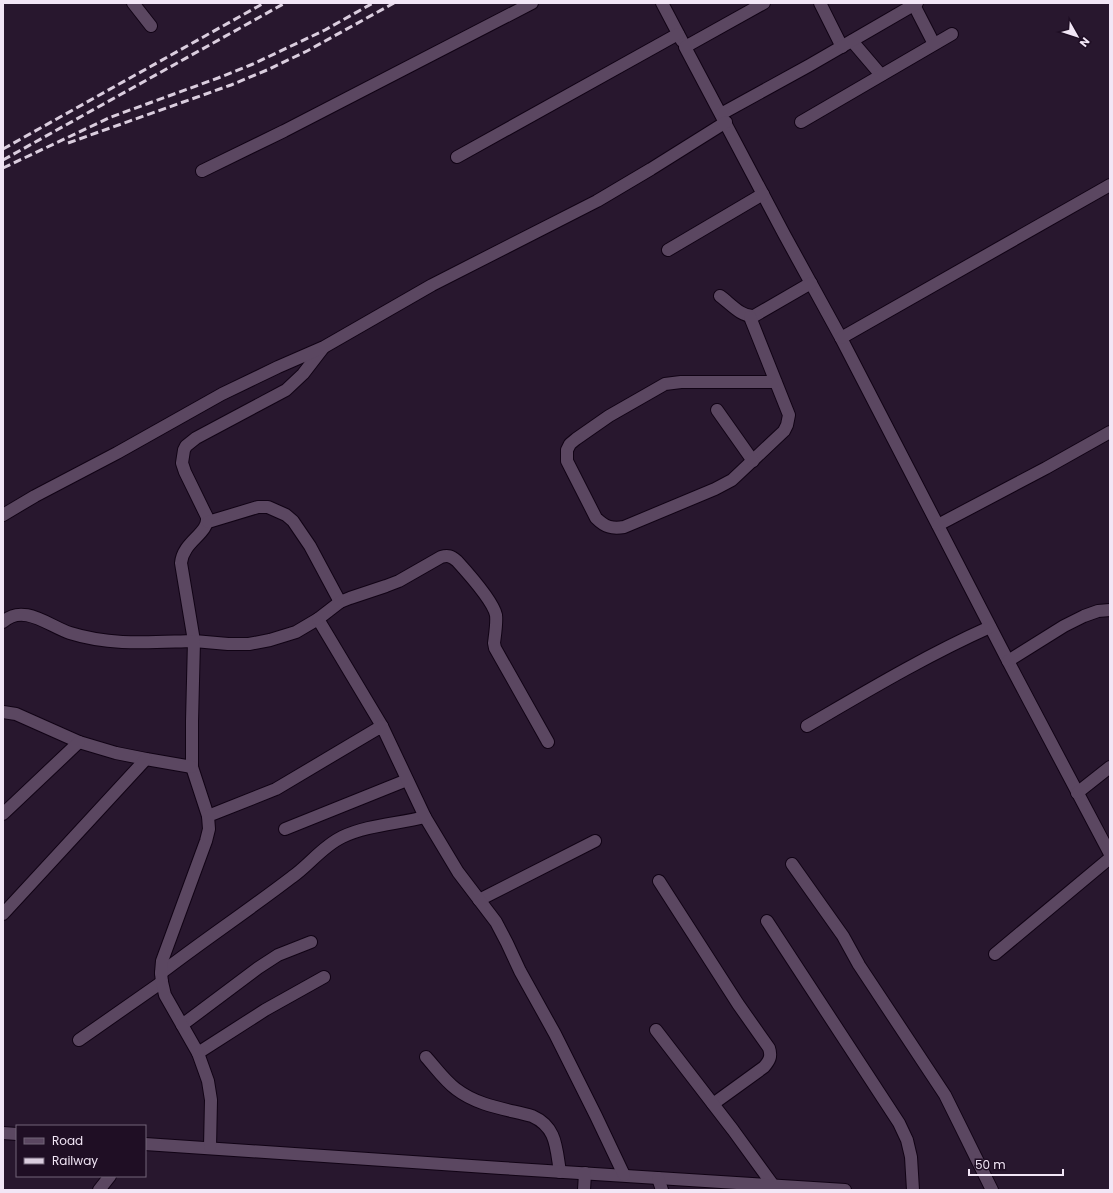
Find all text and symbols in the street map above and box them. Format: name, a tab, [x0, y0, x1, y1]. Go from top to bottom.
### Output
north arrow	[1057, 16, 1097, 56]
text: N	[1076, 34, 1094, 51]
legend	[16, 1125, 146, 1177]
text: Road	[52, 1132, 83, 1149]
scale bar	[969, 1151, 1063, 1177]
text: Railway	[52, 1152, 98, 1169]
text: 50 m	[975, 1156, 1006, 1173]

